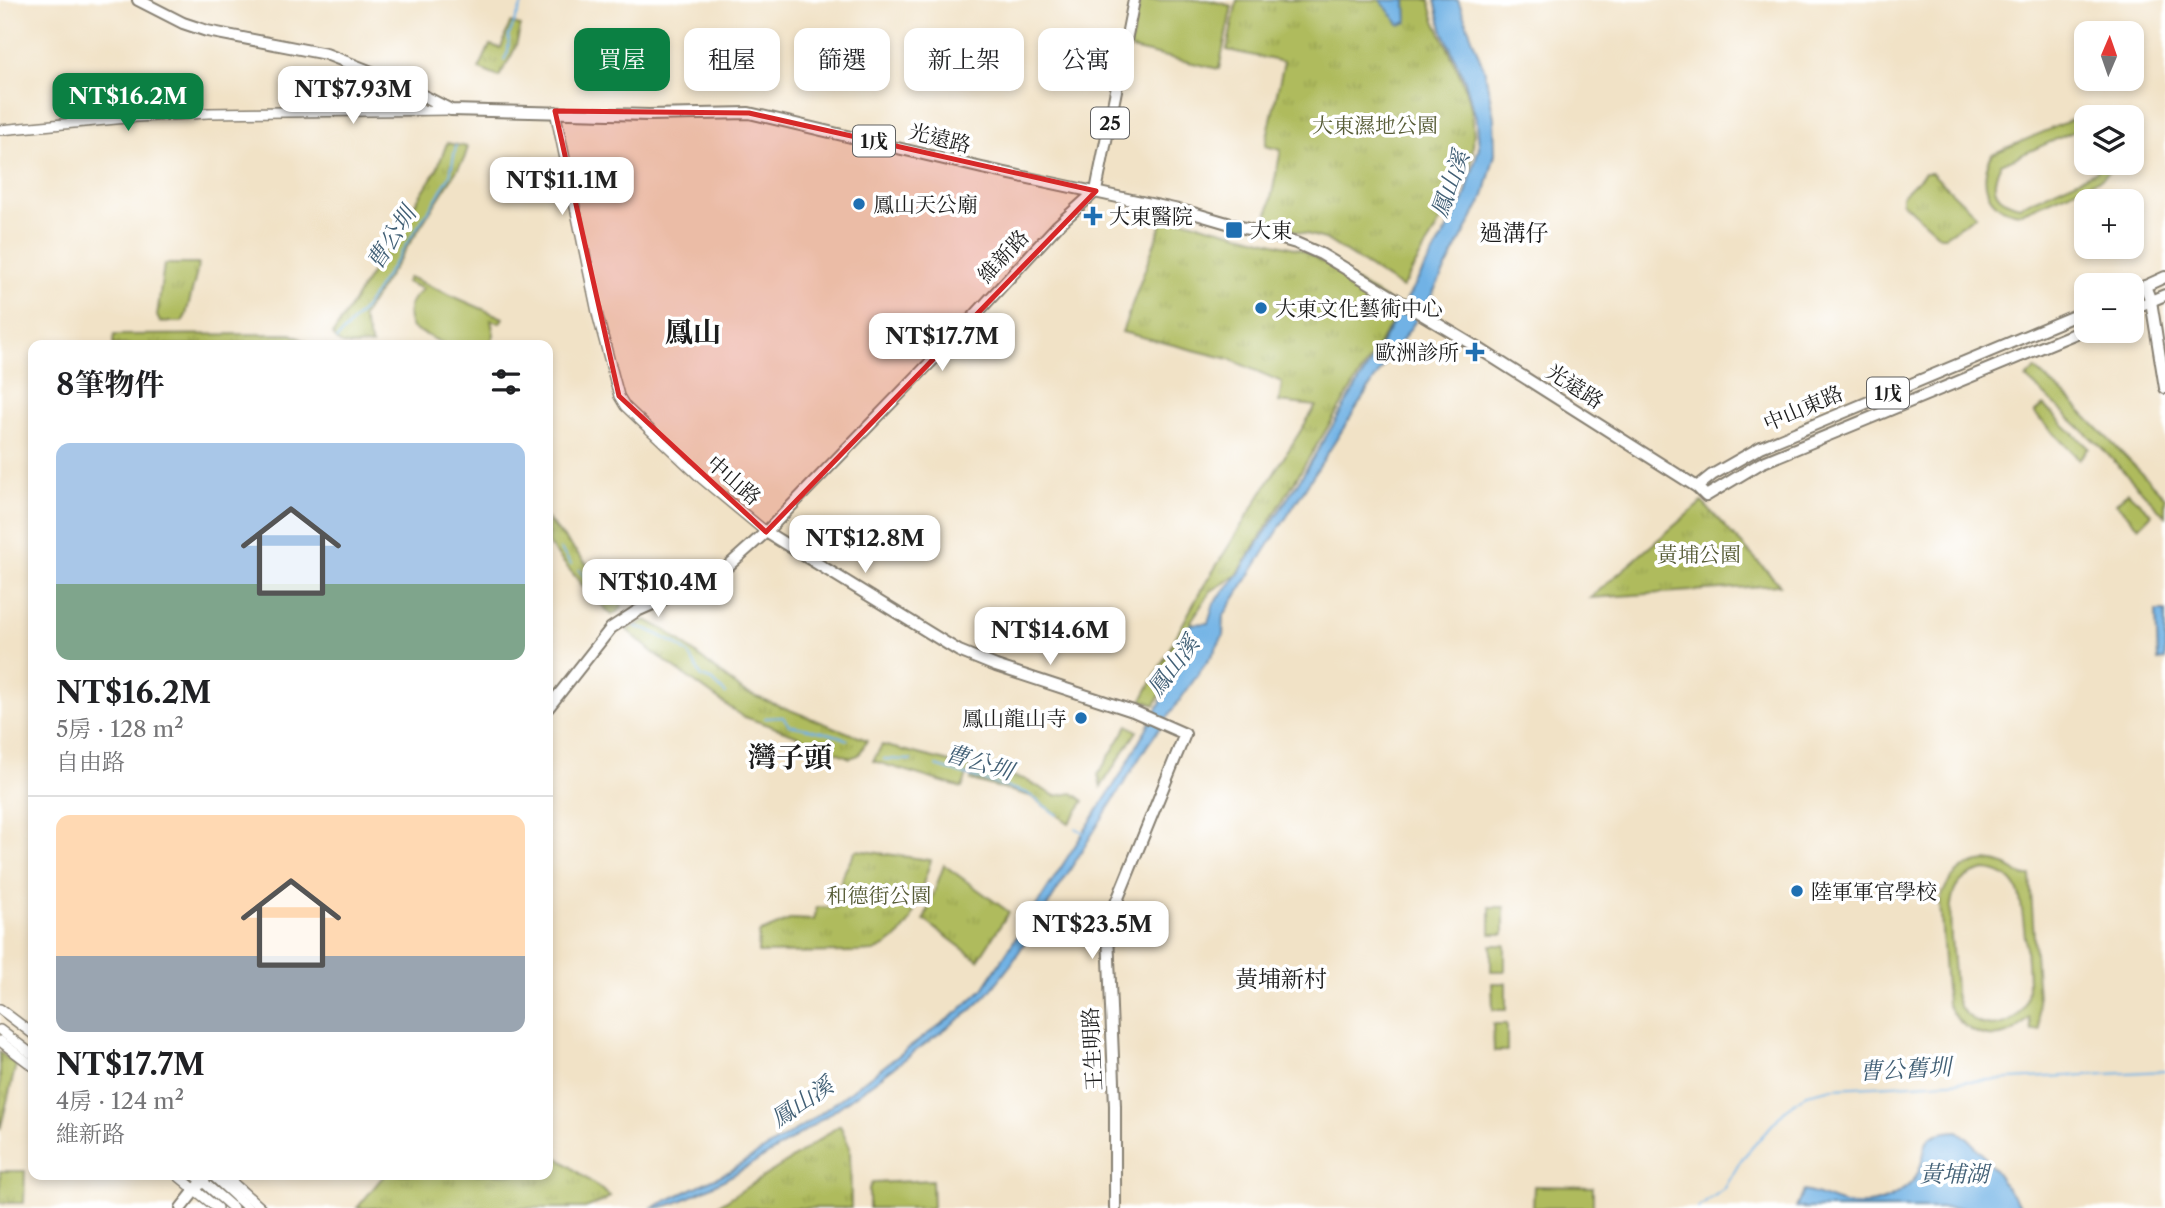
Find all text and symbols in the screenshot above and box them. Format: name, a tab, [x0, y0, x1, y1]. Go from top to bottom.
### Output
north arrow	[2074, 21, 2144, 91]
map controls	[2074, 21, 2144, 343]
chip: 買屋	[574, 28, 670, 91]
chip: 租屋	[684, 28, 780, 91]
chip: 篩選	[794, 28, 890, 91]
chip: 新上架	[904, 28, 1024, 91]
chip: 公寓	[1038, 28, 1134, 91]
pin: NT$7.93M	[281, 66, 425, 126]
pin: NT$16.2M	[56, 74, 200, 133]
text: NT$7.93M	[294, 75, 412, 103]
text: NT$16.2M	[68, 82, 188, 110]
button: layers	[2074, 105, 2144, 175]
road number: 25	[1091, 108, 1129, 139]
park label: 大東濕地公園	[1312, 113, 1438, 138]
street label: 光遠路	[906, 118, 974, 158]
road number: 1戊	[853, 125, 895, 156]
water label: 鳳山溪	[1425, 144, 1476, 221]
pin: NT$11.1M	[490, 158, 634, 217]
text: NT$11.1M	[506, 166, 618, 194]
button: +	[2074, 189, 2144, 259]
place label: 鳳山天公廟	[873, 192, 978, 217]
marker: 鳳山天公廟	[851, 196, 867, 212]
water label: 曹公圳	[360, 198, 424, 275]
place label: 大東醫院	[1109, 204, 1193, 229]
marker: 大東醫院	[1083, 206, 1103, 226]
place label: 大東	[1250, 218, 1292, 243]
district label: 過溝仔	[1480, 219, 1549, 247]
marker: 大東	[1224, 220, 1244, 240]
street label: 維新路	[972, 224, 1034, 288]
button: −	[2074, 273, 2144, 343]
place label: 大東文化藝術中心	[1275, 296, 1443, 321]
marker: 大東文化藝術中心	[1253, 300, 1269, 316]
pin: NT$17.7M	[870, 314, 1014, 373]
district label: 鳳山	[665, 315, 721, 349]
text: NT$17.7M	[885, 322, 999, 350]
place label: 歐洲診所	[1375, 340, 1459, 365]
marker: 歐洲診所	[1465, 342, 1485, 362]
street label: 光遠路	[1542, 358, 1608, 414]
icon: filters	[487, 363, 525, 401]
text: 8筆物件	[56, 366, 164, 403]
road number: 1戊	[1867, 378, 1909, 408]
street label: 中山東路	[1759, 380, 1847, 436]
street label: 中山路	[702, 450, 766, 510]
icon: home	[228, 488, 354, 614]
pin: NT$12.8M	[793, 516, 937, 575]
text: NT$12.8M	[805, 524, 925, 552]
park label: 黃埔公園	[1657, 542, 1741, 567]
pin: NT$10.4M	[586, 560, 730, 619]
text: NT$10.4M	[598, 568, 718, 596]
pin: NT$14.6M	[978, 608, 1122, 667]
text: NT$14.6M	[990, 616, 1110, 644]
water label: 鳳山溪	[1141, 628, 1207, 702]
text: NT$16.2M	[56, 674, 211, 711]
place label: 鳳山龍山寺	[962, 706, 1067, 731]
marker: 鳳山龍山寺	[1073, 710, 1089, 726]
text: 5房 · 128 m²	[56, 715, 184, 743]
water label: 曹公圳	[942, 739, 1020, 787]
district label: 灣子頭	[748, 740, 832, 774]
text: 自由路	[56, 748, 125, 776]
icon: home	[228, 860, 354, 986]
place label: 陸軍軍官學校	[1811, 879, 1937, 904]
park label: 和德街公園	[827, 883, 932, 908]
marker: 陸軍軍官學校	[1789, 883, 1805, 899]
pin: NT$23.5M	[1020, 902, 1164, 961]
text: NT$23.5M	[1032, 910, 1152, 938]
district label: 黃埔新村	[1235, 965, 1327, 993]
street label: 王生明路	[1077, 1006, 1107, 1092]
text: NT$17.7M	[56, 1046, 205, 1083]
water label: 曹公舊圳	[1858, 1052, 1956, 1085]
water label: 鳳山溪	[766, 1069, 841, 1133]
text: 4房 · 124 m²	[56, 1087, 184, 1115]
text: 維新路	[56, 1120, 125, 1148]
water label: 黃埔湖	[1920, 1160, 1993, 1188]

